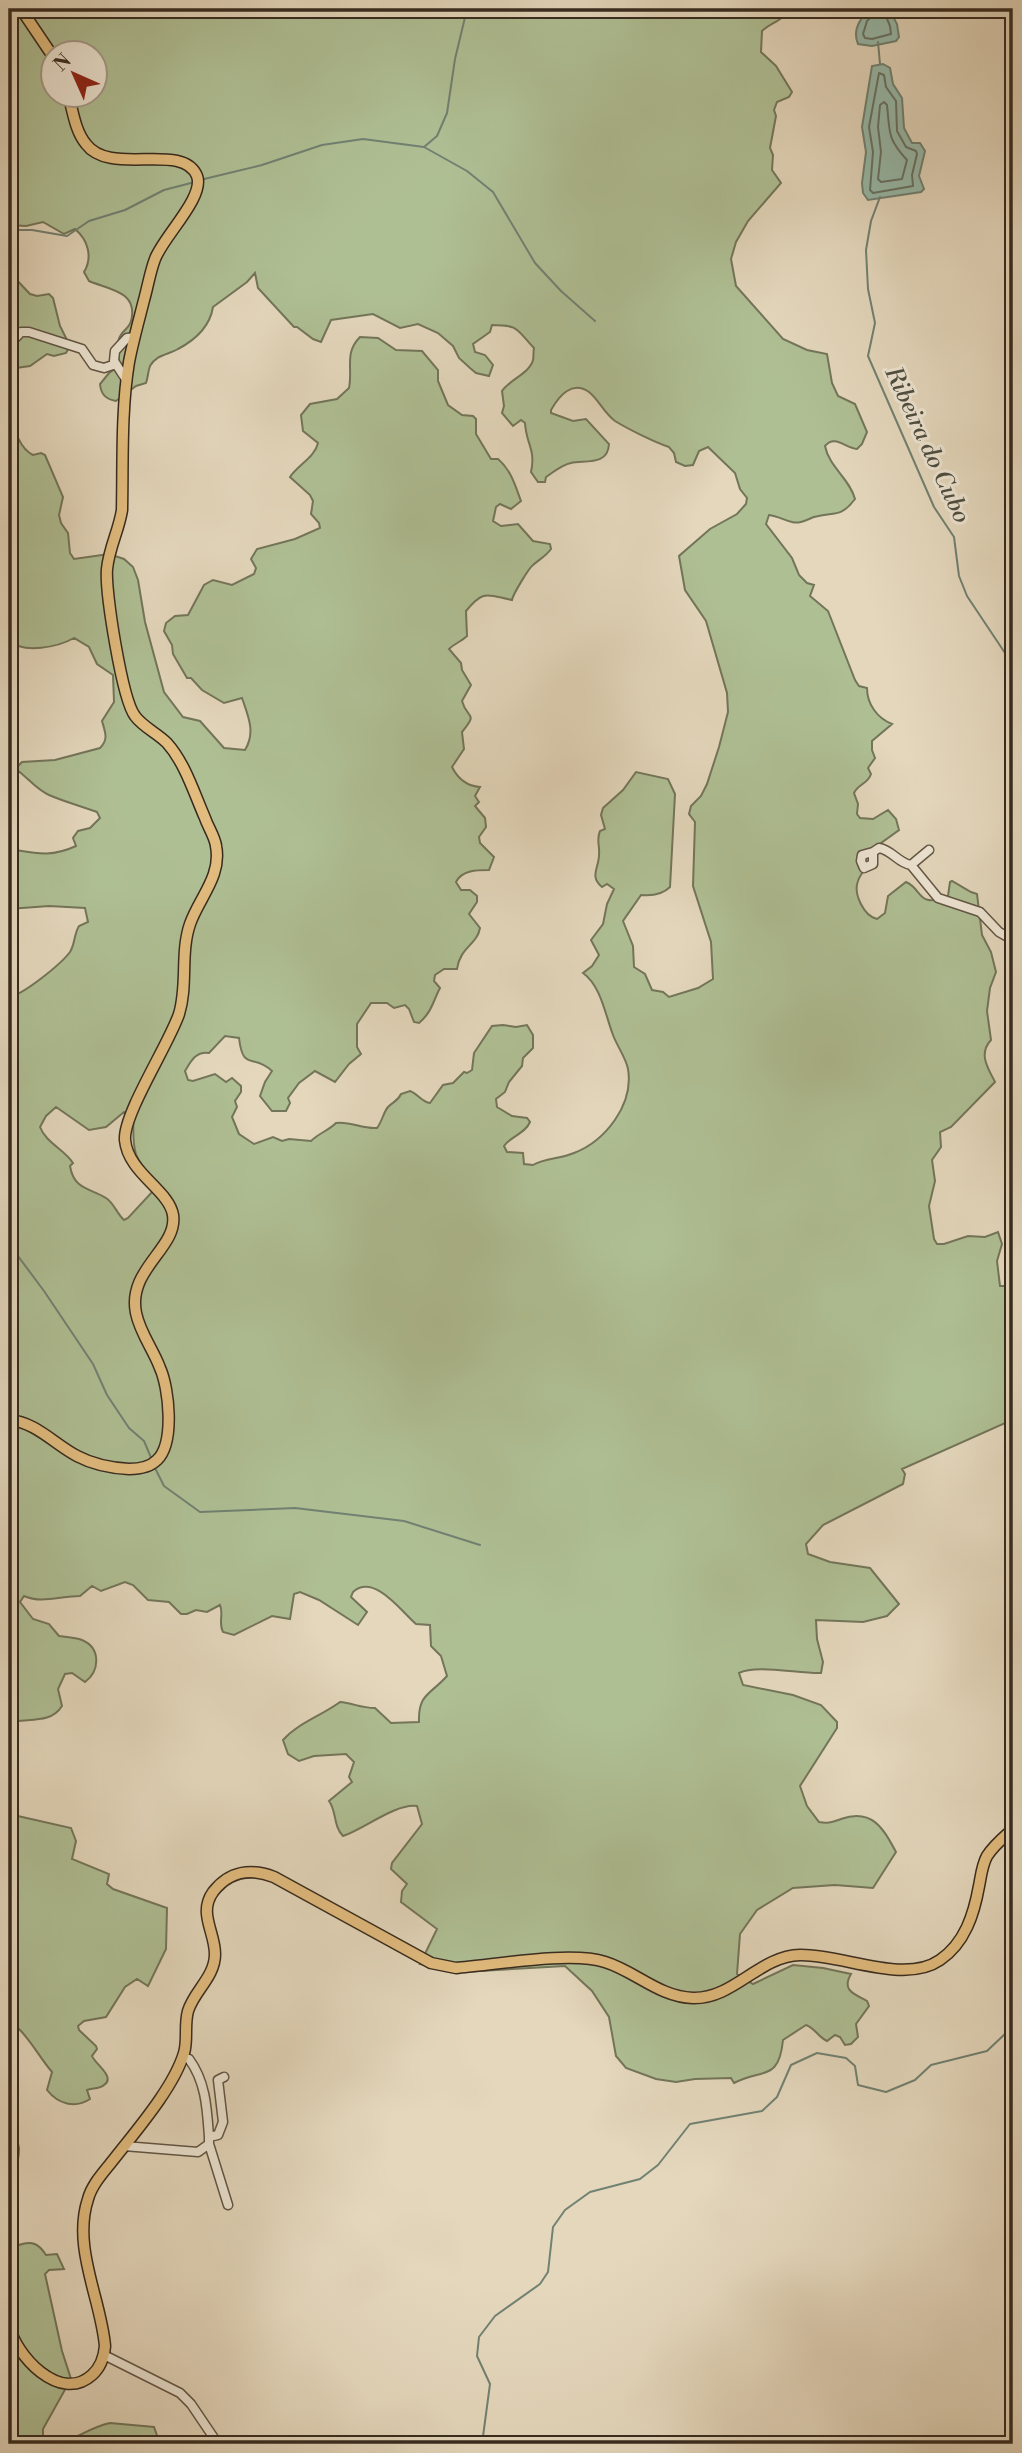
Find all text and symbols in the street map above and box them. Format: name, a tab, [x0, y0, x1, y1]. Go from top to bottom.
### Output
north arrow	[38, 38, 108, 108]
text: N	[49, 49, 76, 76]
water label: Ribeira do Cubo	[877, 361, 976, 528]

